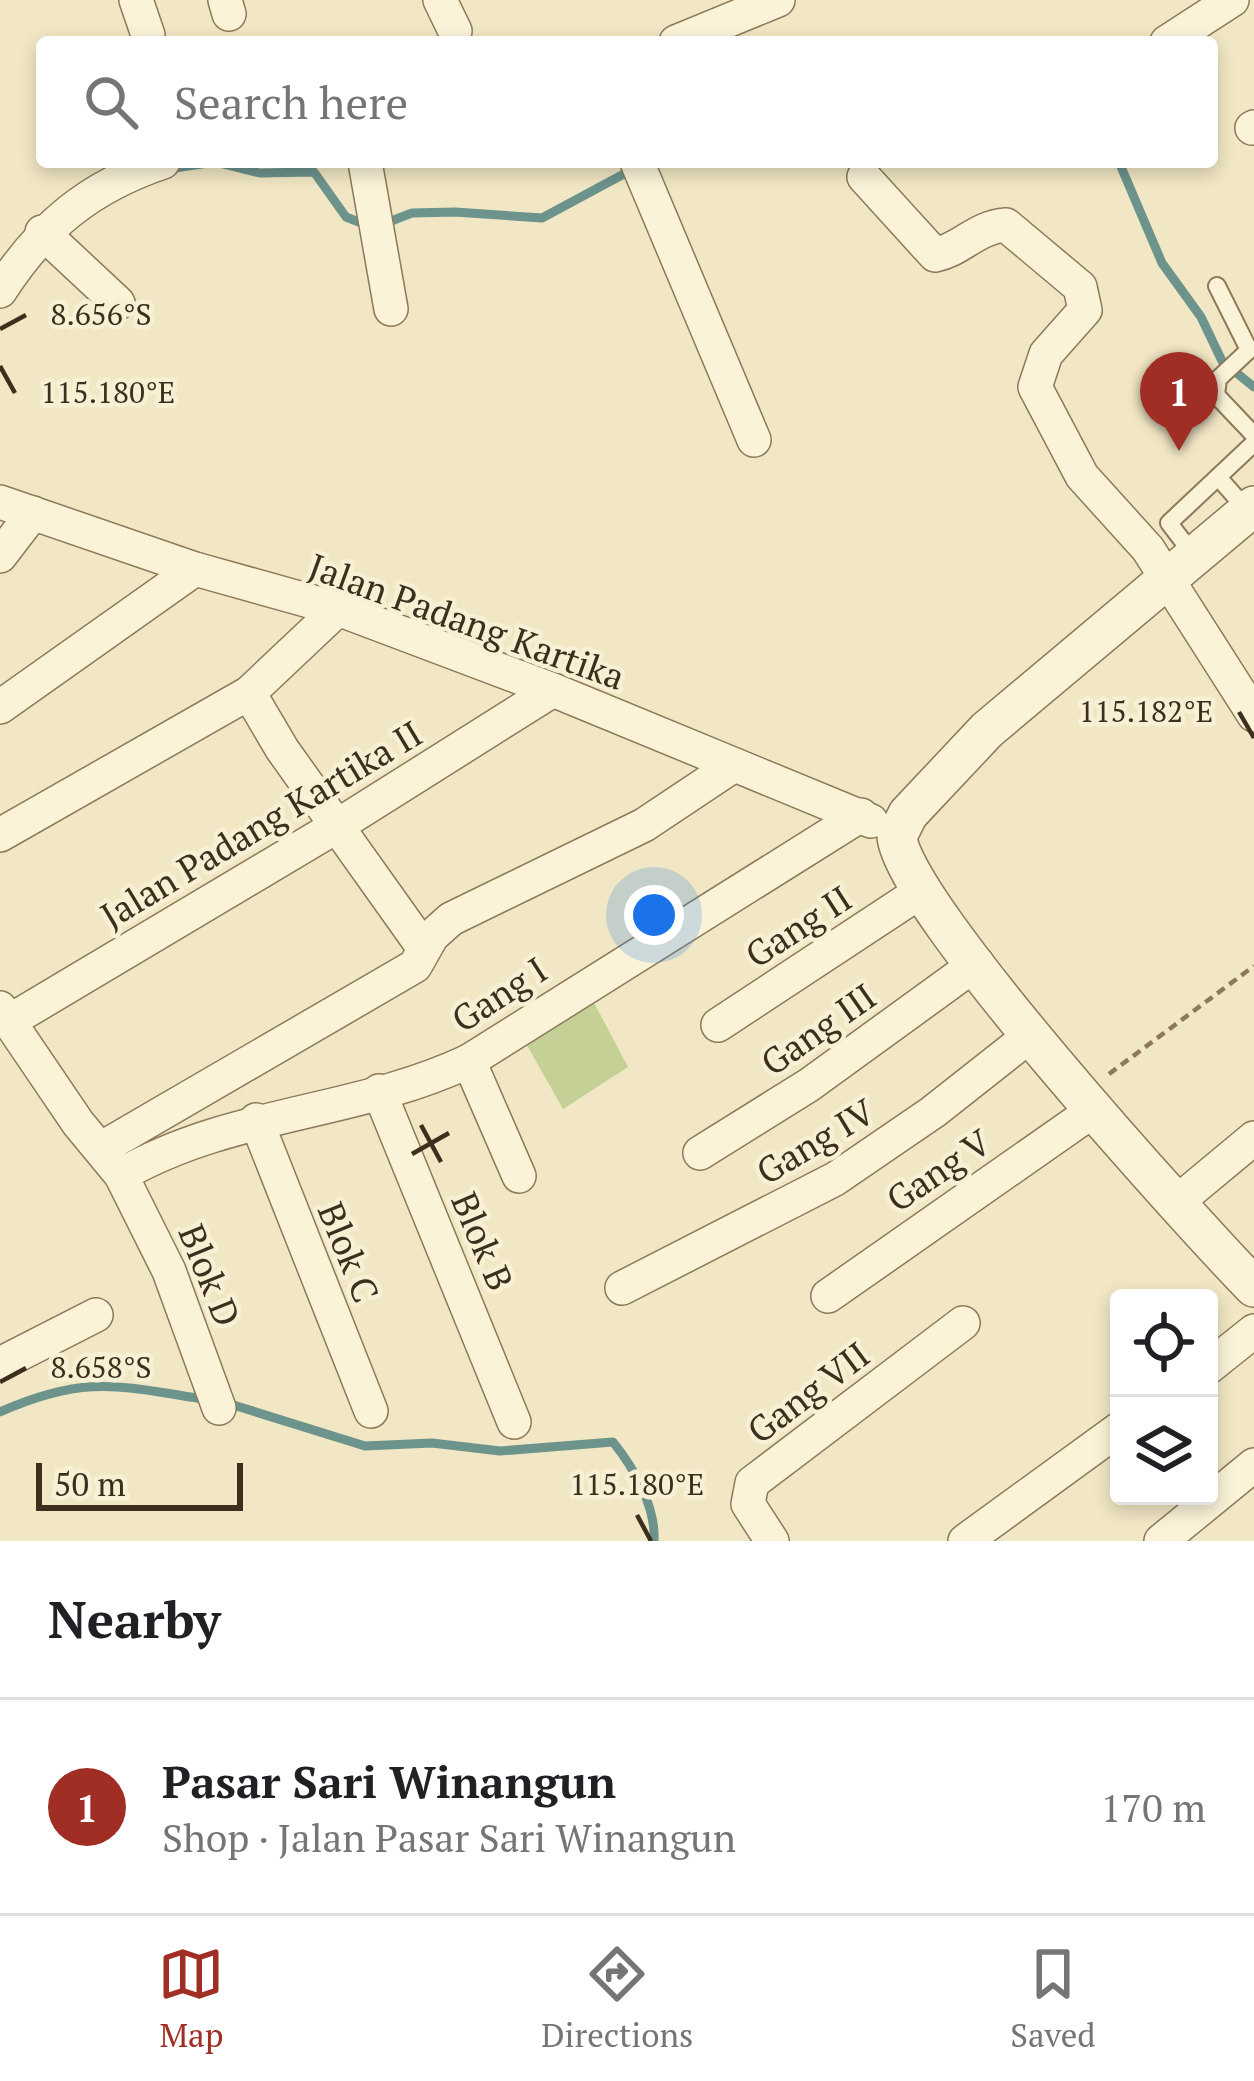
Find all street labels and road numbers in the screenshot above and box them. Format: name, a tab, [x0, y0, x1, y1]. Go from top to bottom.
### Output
street label: Jalan Padang Kartika	[303, 542, 631, 700]
street label: Jalan Padang Kartika II	[92, 709, 430, 939]
street label: Gang II	[736, 874, 860, 978]
street label: Gang I	[442, 946, 556, 1042]
street label: Gang III	[751, 972, 885, 1086]
street label: Gang IV	[747, 1087, 883, 1194]
street label: Gang V	[877, 1118, 999, 1222]
street label: Blok B	[441, 1185, 525, 1297]
street label: Blok C	[308, 1195, 390, 1309]
street label: Blok D	[168, 1217, 252, 1333]
street label: Gang VII	[738, 1331, 878, 1453]

